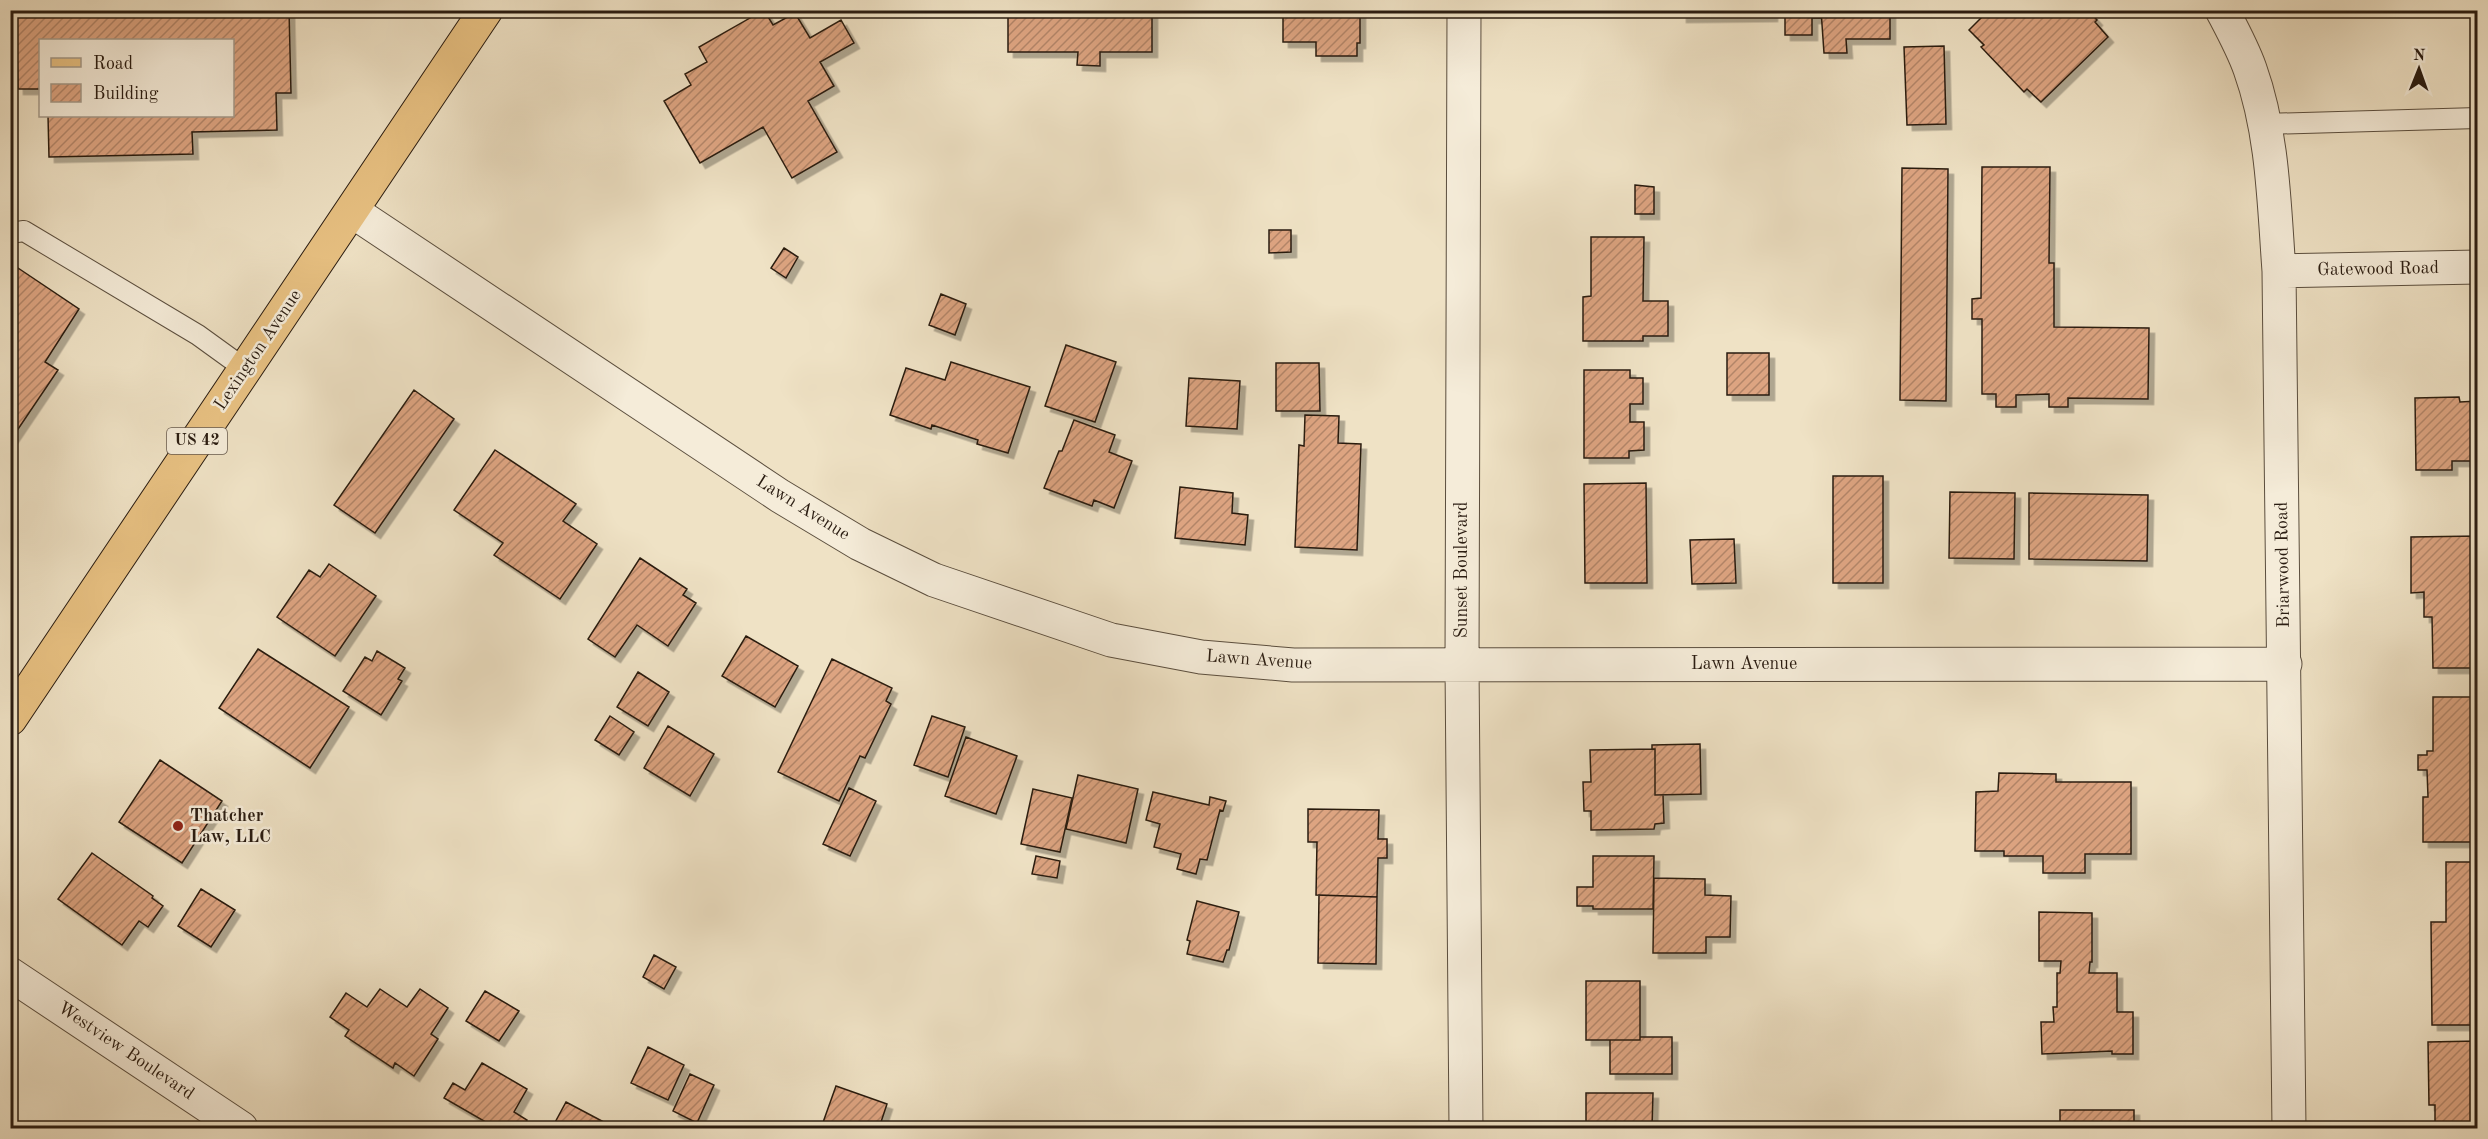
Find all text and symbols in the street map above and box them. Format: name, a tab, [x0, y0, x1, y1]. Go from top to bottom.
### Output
legend	[39, 39, 234, 117]
north arrow	[2389, 39, 2449, 99]
text: N	[2413, 48, 2426, 64]
text: Road	[93, 55, 133, 73]
text: Building	[93, 85, 159, 103]
street label: Gatewood Road	[2317, 259, 2439, 279]
street label: Lexington Avenue	[211, 286, 305, 414]
road number: US 42	[167, 428, 227, 454]
street label: Lawn Avenue	[753, 472, 853, 544]
street label: Sunset Boulevard	[1453, 502, 1471, 638]
street label: Briarwood Road	[2273, 502, 2293, 628]
street label: Lawn Avenue	[1205, 647, 1313, 673]
street label: Lawn Avenue	[1691, 655, 1797, 673]
place label: Thatcher Law, LLC	[190, 807, 271, 846]
marker: Thatcher Law, LLC	[171, 819, 185, 833]
street label: Westview Boulevard	[55, 999, 197, 1103]

